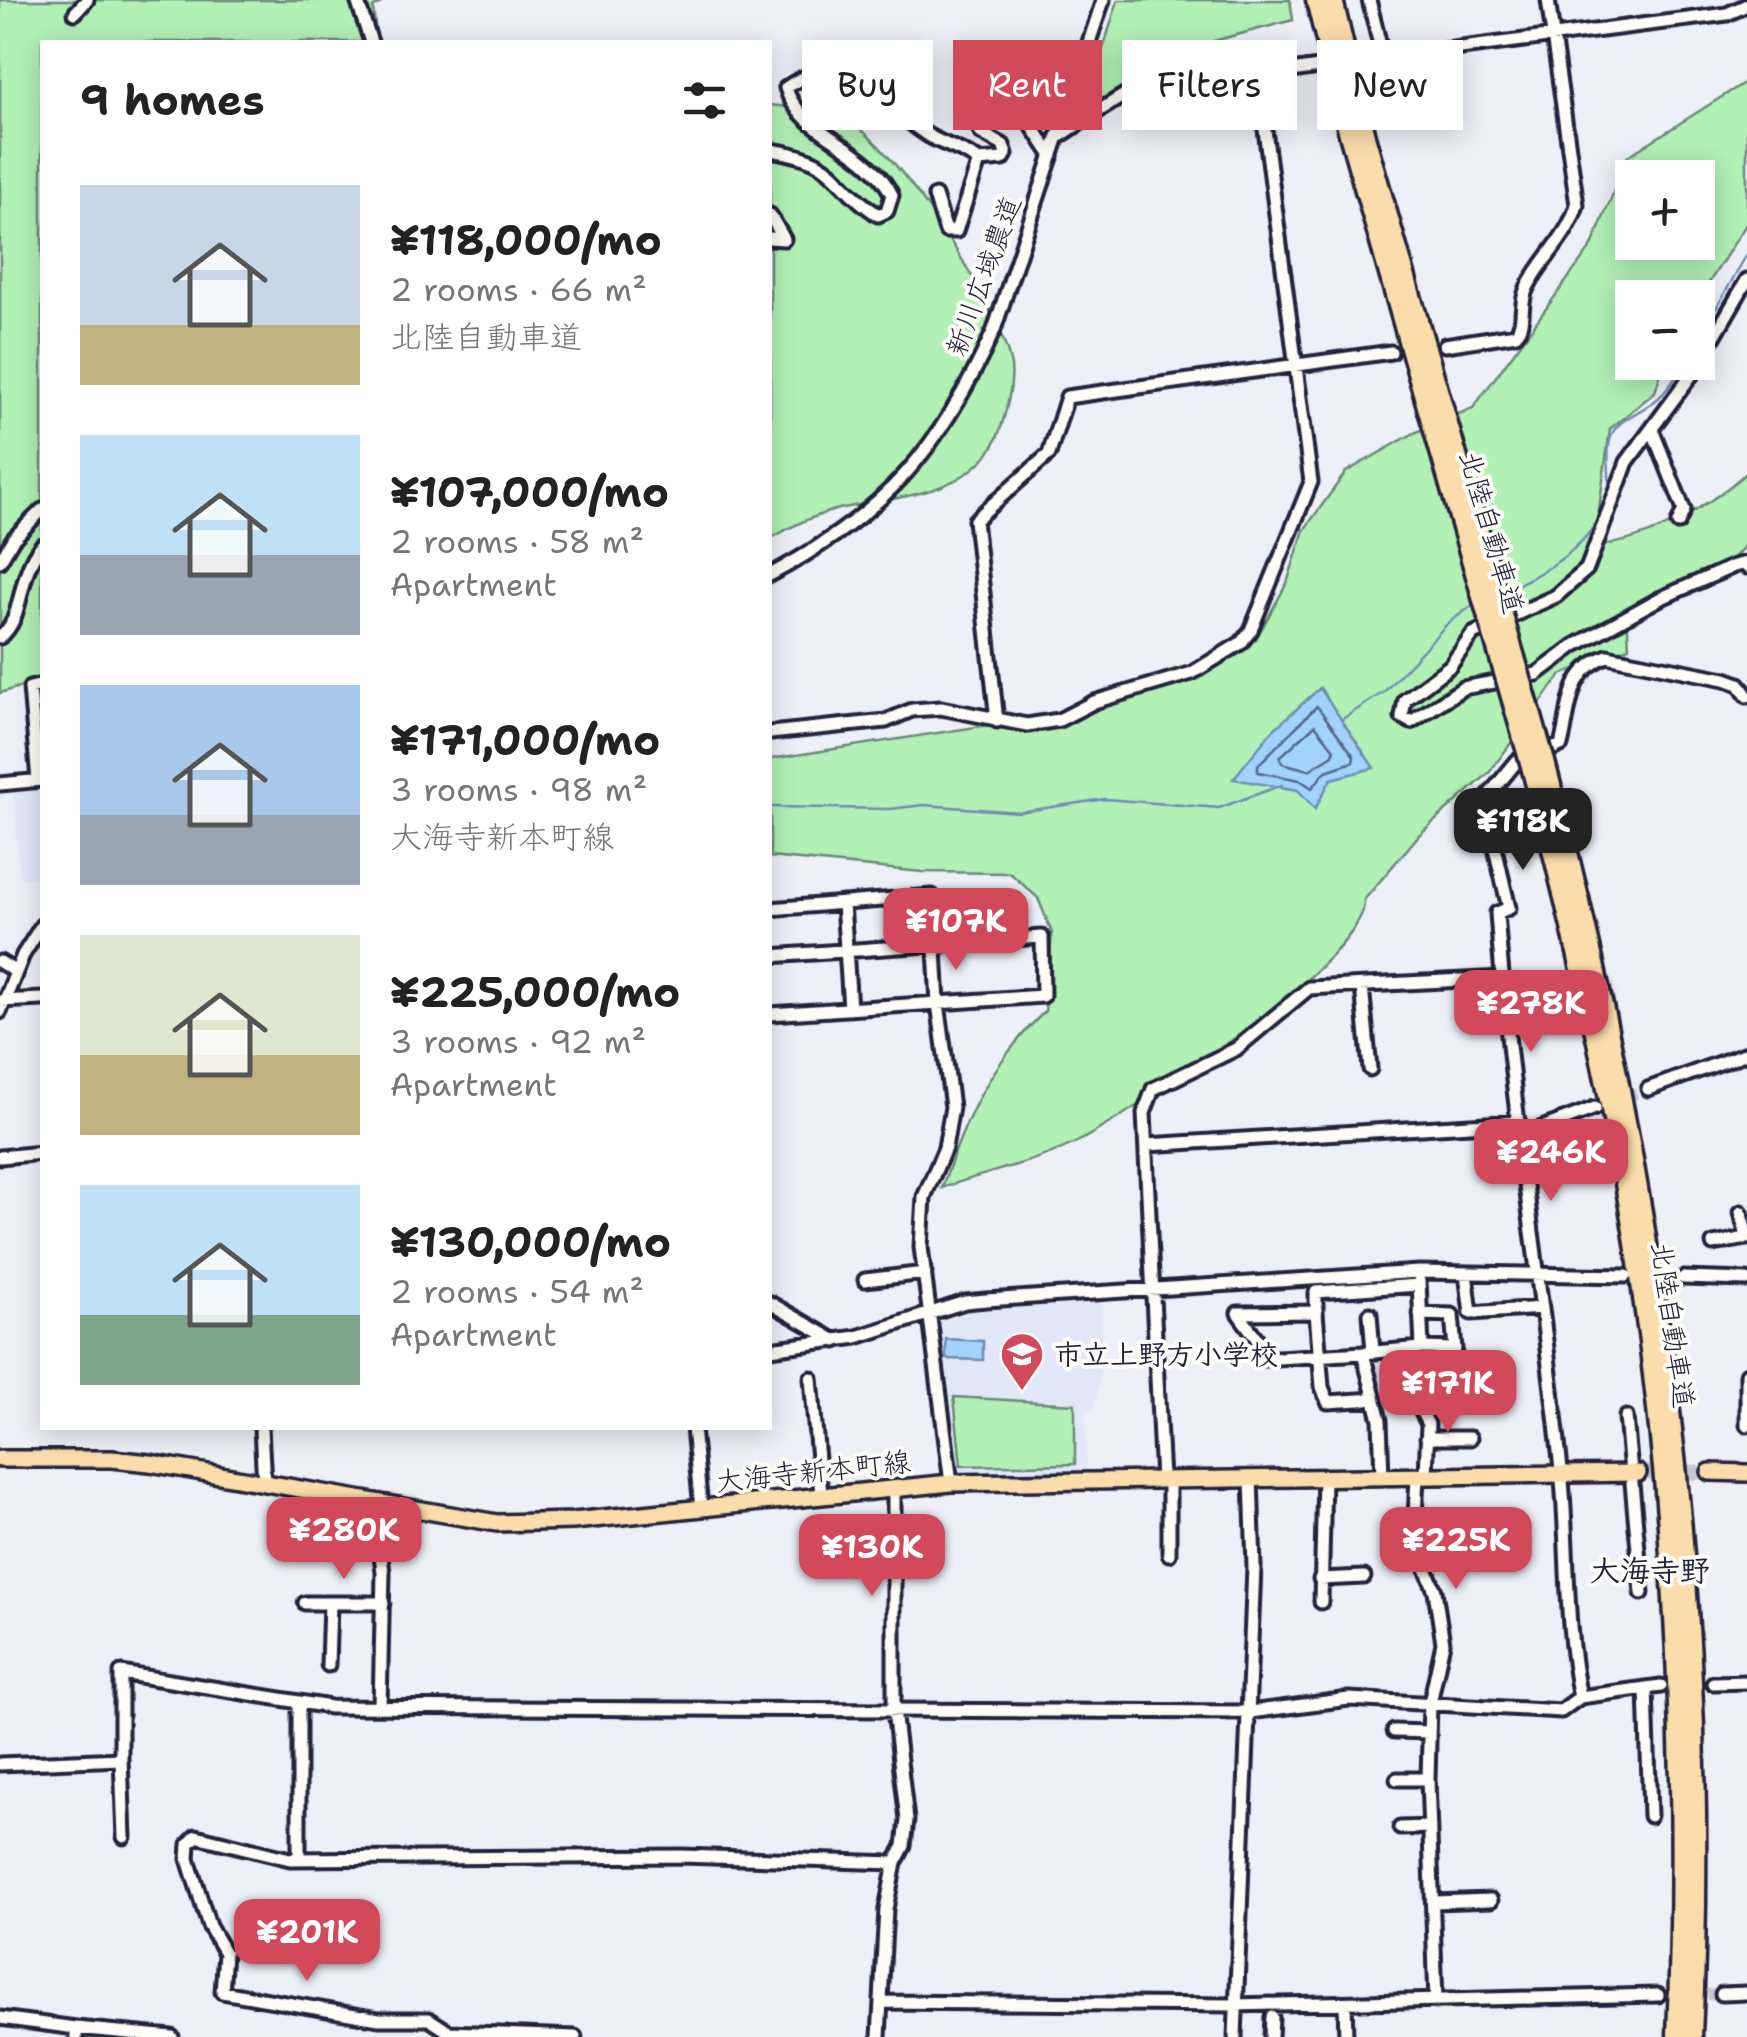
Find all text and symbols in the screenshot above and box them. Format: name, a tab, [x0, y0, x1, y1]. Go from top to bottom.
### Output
chip: Buy	[802, 40, 933, 130]
chip: Rent	[953, 40, 1102, 130]
chip: Filters	[1122, 40, 1297, 130]
chip: New	[1317, 40, 1463, 130]
text: 9 homes	[80, 72, 265, 128]
icon: filters	[677, 73, 732, 128]
map controls	[1615, 160, 1715, 380]
button: +	[1615, 160, 1715, 260]
street label: 新川広域農道	[936, 191, 1030, 361]
text: ¥118,000/mo	[390, 212, 662, 268]
icon: home	[160, 225, 280, 345]
text: 2 rooms · 66 m²	[390, 268, 647, 311]
button: −	[1615, 280, 1715, 380]
text: 北陸自動車道	[390, 315, 582, 358]
street label: 北陸自動車道	[1451, 446, 1533, 618]
text: ¥107,000/mo	[390, 464, 669, 520]
icon: home	[160, 475, 280, 595]
text: 2 rooms · 58 m²	[390, 520, 644, 563]
text: Apartment	[390, 563, 557, 606]
text: ¥171,000/mo	[390, 712, 660, 768]
icon: home	[160, 725, 280, 845]
text: 3 rooms · 98 m²	[390, 768, 647, 811]
pin: ¥118K	[1453, 788, 1593, 873]
text: ¥118K	[1476, 799, 1570, 842]
text: 大海寺新本町線	[390, 815, 614, 858]
pin: ¥107K	[886, 888, 1026, 973]
text: ¥107K	[905, 899, 1007, 942]
text: ¥225,000/mo	[390, 964, 680, 1020]
pin: ¥278K	[1461, 970, 1601, 1055]
icon: home	[160, 975, 280, 1095]
text: ¥278K	[1476, 981, 1586, 1024]
text: 3 rooms · 92 m²	[390, 1020, 646, 1063]
text: Apartment	[390, 1063, 557, 1106]
pin: ¥246K	[1481, 1119, 1621, 1204]
text: ¥246K	[1496, 1130, 1606, 1173]
text: ¥130,000/mo	[390, 1214, 671, 1270]
icon: home	[160, 1225, 280, 1345]
street label: 北陸自動車道	[1642, 1239, 1704, 1411]
text: 2 rooms · 54 m²	[390, 1270, 644, 1313]
text: Apartment	[390, 1313, 557, 1356]
school or university icon: 市立上野方小学校	[999, 1331, 1045, 1392]
place label: 市立上野方小学校	[1054, 1335, 1278, 1373]
pin: ¥171K	[1378, 1350, 1518, 1435]
text: ¥171K	[1401, 1361, 1495, 1404]
street label: 大海寺新本町線	[714, 1442, 912, 1500]
pin: ¥280K	[274, 1497, 414, 1582]
pin: ¥225K	[1386, 1507, 1526, 1592]
text: ¥280K	[288, 1508, 400, 1551]
pin: ¥130K	[802, 1514, 942, 1599]
text: ¥225K	[1402, 1518, 1510, 1561]
text: ¥130K	[821, 1525, 923, 1568]
district label: 大海寺野	[1590, 1550, 1710, 1591]
pin: ¥201K	[237, 1899, 377, 1984]
text: ¥201K	[256, 1910, 358, 1953]

